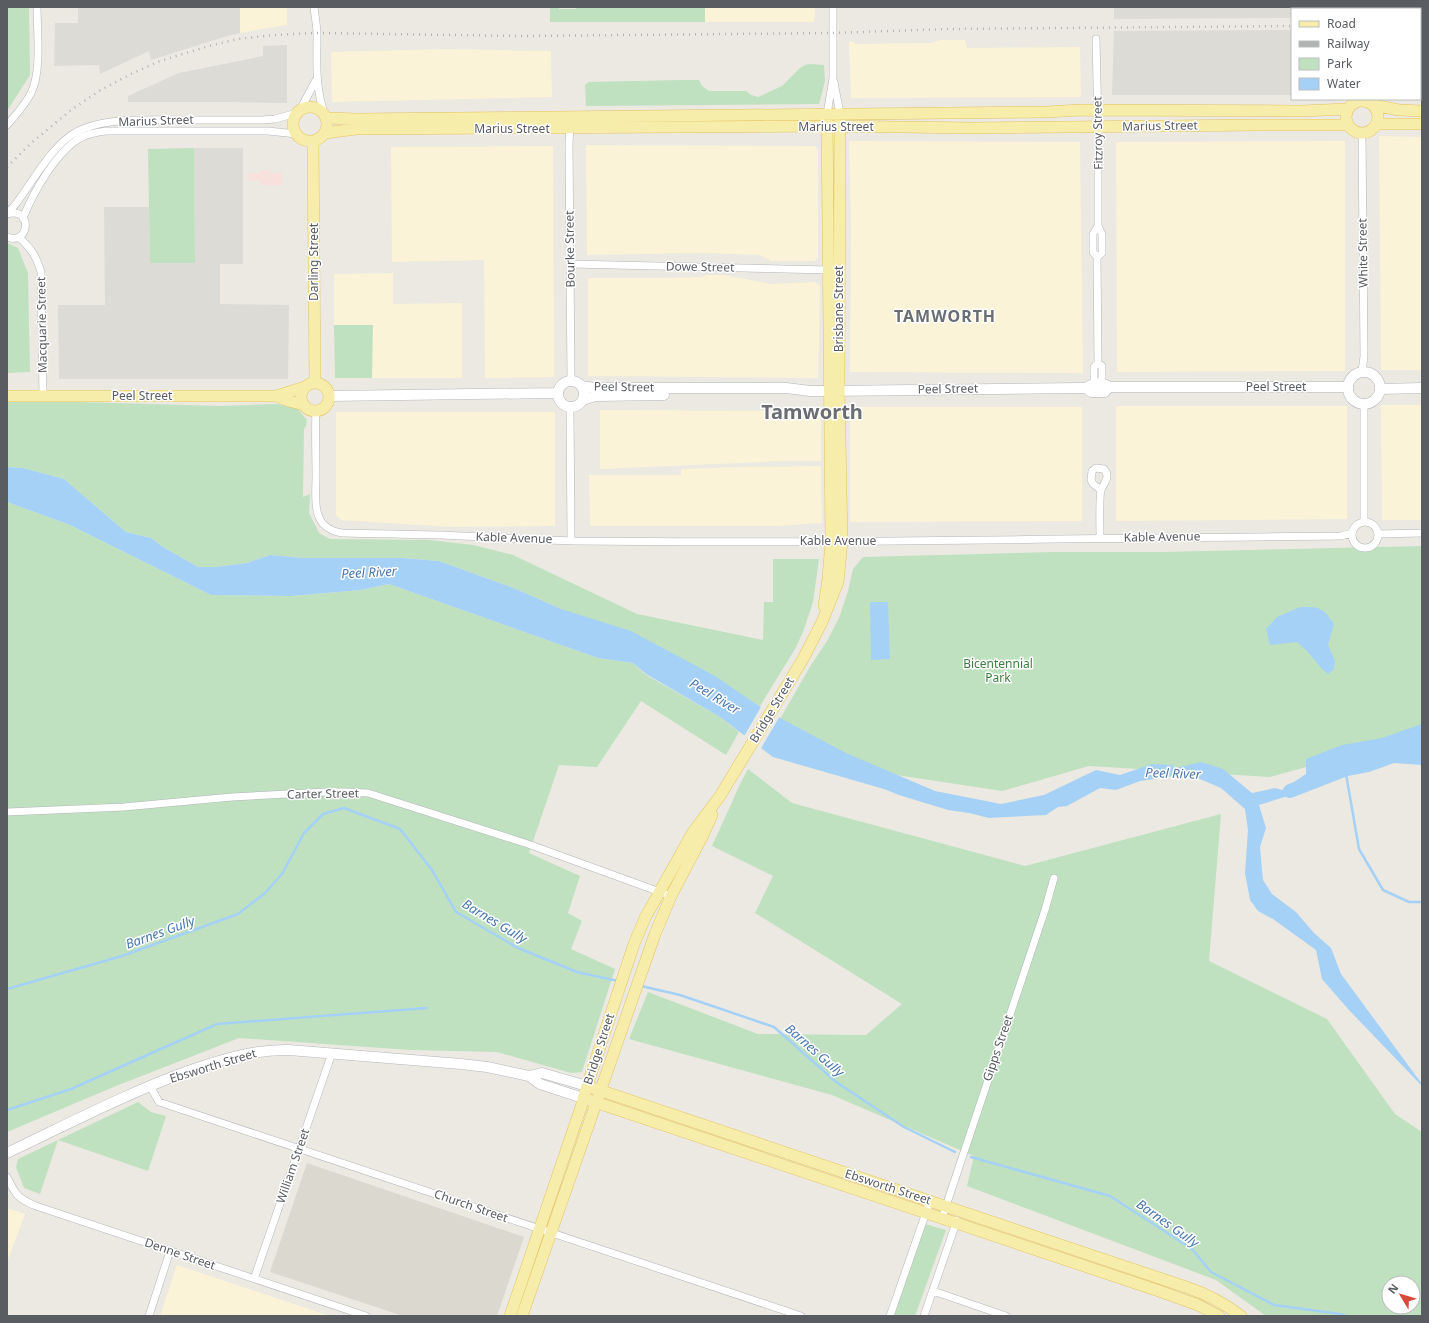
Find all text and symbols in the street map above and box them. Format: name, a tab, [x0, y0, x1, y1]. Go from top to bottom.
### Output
legend	[1291, 8, 1421, 100]
text: Road	[1327, 15, 1356, 32]
text: Railway	[1327, 35, 1371, 52]
text: Park	[1327, 55, 1353, 72]
text: Water	[1327, 75, 1361, 92]
street label: Fitzroy Street	[1088, 95, 1107, 170]
street label: Marius Street	[118, 111, 195, 130]
street label: Marius Street	[1122, 116, 1199, 135]
street label: Marius Street	[798, 118, 874, 135]
street label: Marius Street	[474, 120, 550, 137]
street label: Bourke Street	[560, 210, 579, 288]
street label: White Street	[1353, 218, 1372, 288]
street label: Darling Street	[305, 222, 322, 301]
street label: Dowe Street	[666, 257, 735, 276]
street label: Brisbane Street	[830, 265, 847, 352]
street label: Macquarie Street	[32, 276, 51, 373]
district label: TAMWORTH	[894, 305, 996, 327]
street label: Peel Street	[594, 377, 655, 396]
street label: Peel Street	[1246, 378, 1307, 395]
street label: Peel Street	[918, 379, 979, 398]
street label: Peel Street	[112, 387, 173, 404]
district label: Tamworth	[761, 398, 863, 425]
street label: Kable Avenue	[1124, 527, 1201, 546]
street label: Kable Avenue	[475, 528, 553, 547]
street label: Kable Avenue	[800, 532, 877, 549]
water label: Peel River	[341, 562, 398, 582]
park label: Bicentennial Park	[963, 655, 1033, 686]
street label: Bridge Street	[745, 673, 798, 746]
water label: Peel River	[687, 674, 744, 718]
water label: Peel River	[1145, 763, 1202, 783]
street label: Carter Street	[287, 784, 360, 803]
water label: Barnes Gully	[459, 895, 531, 948]
water label: Barnes Gully	[123, 911, 198, 953]
street label: Bridge Street	[579, 1010, 618, 1087]
street label: Gipps Street	[978, 1012, 1017, 1083]
water label: Barnes Gully	[782, 1019, 849, 1081]
street label: Ebsworth Street	[167, 1044, 259, 1087]
street label: William Street	[272, 1126, 313, 1206]
street label: Ebsworth Street	[843, 1165, 934, 1209]
street label: Church Street	[432, 1185, 511, 1226]
water label: Barnes Gully	[1133, 1195, 1204, 1252]
street label: Denne Street	[143, 1233, 218, 1274]
north arrow	[1381, 1275, 1421, 1315]
text: N	[1384, 1280, 1401, 1297]

